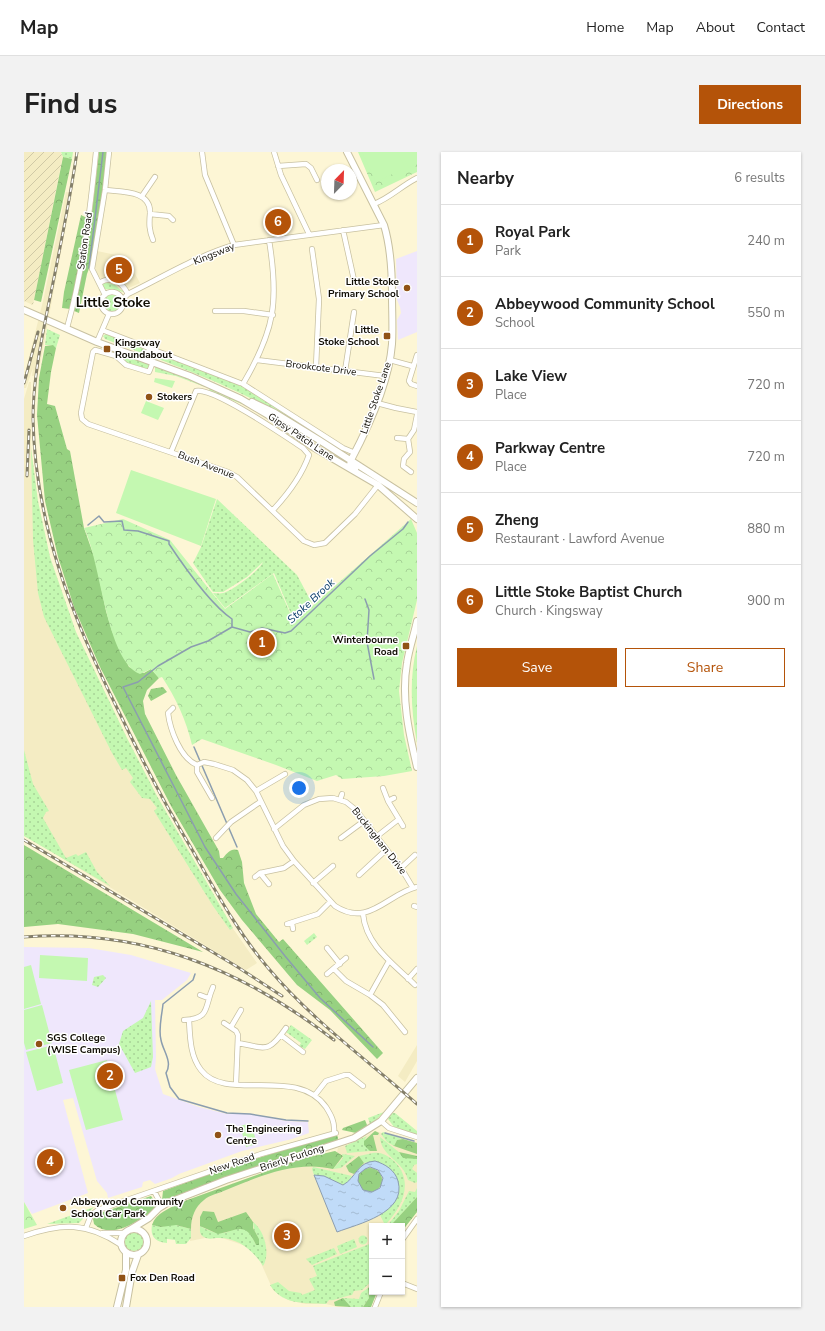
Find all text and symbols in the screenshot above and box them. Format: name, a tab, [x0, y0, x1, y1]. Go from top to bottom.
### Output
text: Map	[20, 15, 58, 41]
text: Home	[586, 18, 624, 37]
text: Map	[646, 18, 674, 37]
text: About	[696, 18, 735, 37]
text: Contact	[757, 18, 805, 37]
text: Find us	[24, 85, 118, 123]
button: Directions	[699, 85, 801, 124]
north arrow	[321, 164, 357, 200]
text: Nearby	[457, 167, 514, 190]
text: 6 results	[734, 169, 785, 187]
pin: 6	[265, 207, 291, 237]
street label: Station Road	[74, 211, 96, 271]
text: Royal Park	[495, 222, 570, 242]
text: 1	[466, 232, 474, 250]
text: 240 m	[747, 232, 785, 250]
street label: Kingsway	[191, 239, 238, 269]
text: Park	[495, 242, 521, 260]
pin: 5	[106, 255, 132, 285]
place label: Little Stoke Primary School	[328, 275, 400, 301]
marker: Little Stoke Primary School	[402, 283, 412, 293]
district label: Little Stoke	[76, 293, 151, 312]
text: Abbeywood Community School	[495, 294, 715, 314]
text: 2	[466, 304, 474, 322]
text: 550 m	[747, 304, 785, 322]
text: School	[495, 314, 535, 332]
place label: Little Stoke School	[318, 323, 380, 349]
marker: Little Stoke School	[382, 331, 392, 341]
place label: Kingsway Roundabout	[115, 336, 172, 362]
marker: Kingsway Roundabout	[102, 344, 112, 354]
street label: Brookcote Drive	[285, 357, 357, 379]
street label: Little Stoke Lane	[357, 360, 395, 436]
text: Lake View	[495, 366, 567, 386]
text: 3	[466, 376, 474, 394]
text: 720 m	[747, 376, 785, 394]
text: Place	[495, 386, 527, 404]
place label: Stokers	[157, 390, 192, 404]
marker: Stokers	[144, 392, 154, 402]
street label: Gipsy Patch Lane	[265, 410, 337, 464]
text: Parkway Centre	[495, 438, 605, 458]
street label: Bush Avenue	[176, 448, 236, 482]
text: 4	[466, 448, 474, 466]
text: 720 m	[747, 448, 785, 466]
text: Place	[495, 458, 527, 476]
text: Zheng	[495, 510, 539, 530]
text: 5	[466, 520, 474, 538]
text: 880 m	[747, 520, 785, 538]
text: Restaurant · Lawford Avenue	[495, 530, 664, 548]
water label: Stoke Brook	[284, 575, 338, 627]
text: Little Stoke Baptist Church	[495, 582, 682, 602]
text: 6	[466, 592, 474, 610]
text: 900 m	[747, 592, 785, 610]
text: Church · Kingsway	[495, 602, 603, 620]
pin: 1	[249, 628, 275, 658]
place label: Winterbourne Road	[333, 633, 399, 659]
marker: Winterbourne Road	[401, 641, 411, 651]
button: Save	[457, 648, 617, 687]
button: Share	[625, 648, 785, 687]
your location	[289, 778, 309, 798]
street label: Buckingham Drive	[348, 805, 410, 877]
place label: SGS College (WISE Campus)	[47, 1031, 121, 1057]
marker: SGS College (WISE Campus)	[34, 1039, 44, 1049]
pin: 2	[97, 1061, 123, 1091]
place label: The Engineering Centre	[226, 1122, 302, 1148]
marker: The Engineering Centre	[213, 1130, 223, 1140]
street label: Brierly Furlong	[258, 1141, 326, 1175]
pin: 4	[37, 1147, 63, 1177]
street label: New Road	[208, 1150, 257, 1178]
place label: Abbeywood Community School Car Park	[71, 1195, 184, 1221]
marker: Abbeywood Community School Car Park	[58, 1203, 68, 1213]
pin: 3	[274, 1221, 300, 1251]
map controls	[369, 1223, 405, 1295]
button: +	[369, 1223, 405, 1259]
button: −	[369, 1259, 405, 1295]
place label: Fox Den Road	[130, 1271, 195, 1285]
marker: Fox Den Road	[117, 1273, 127, 1283]

